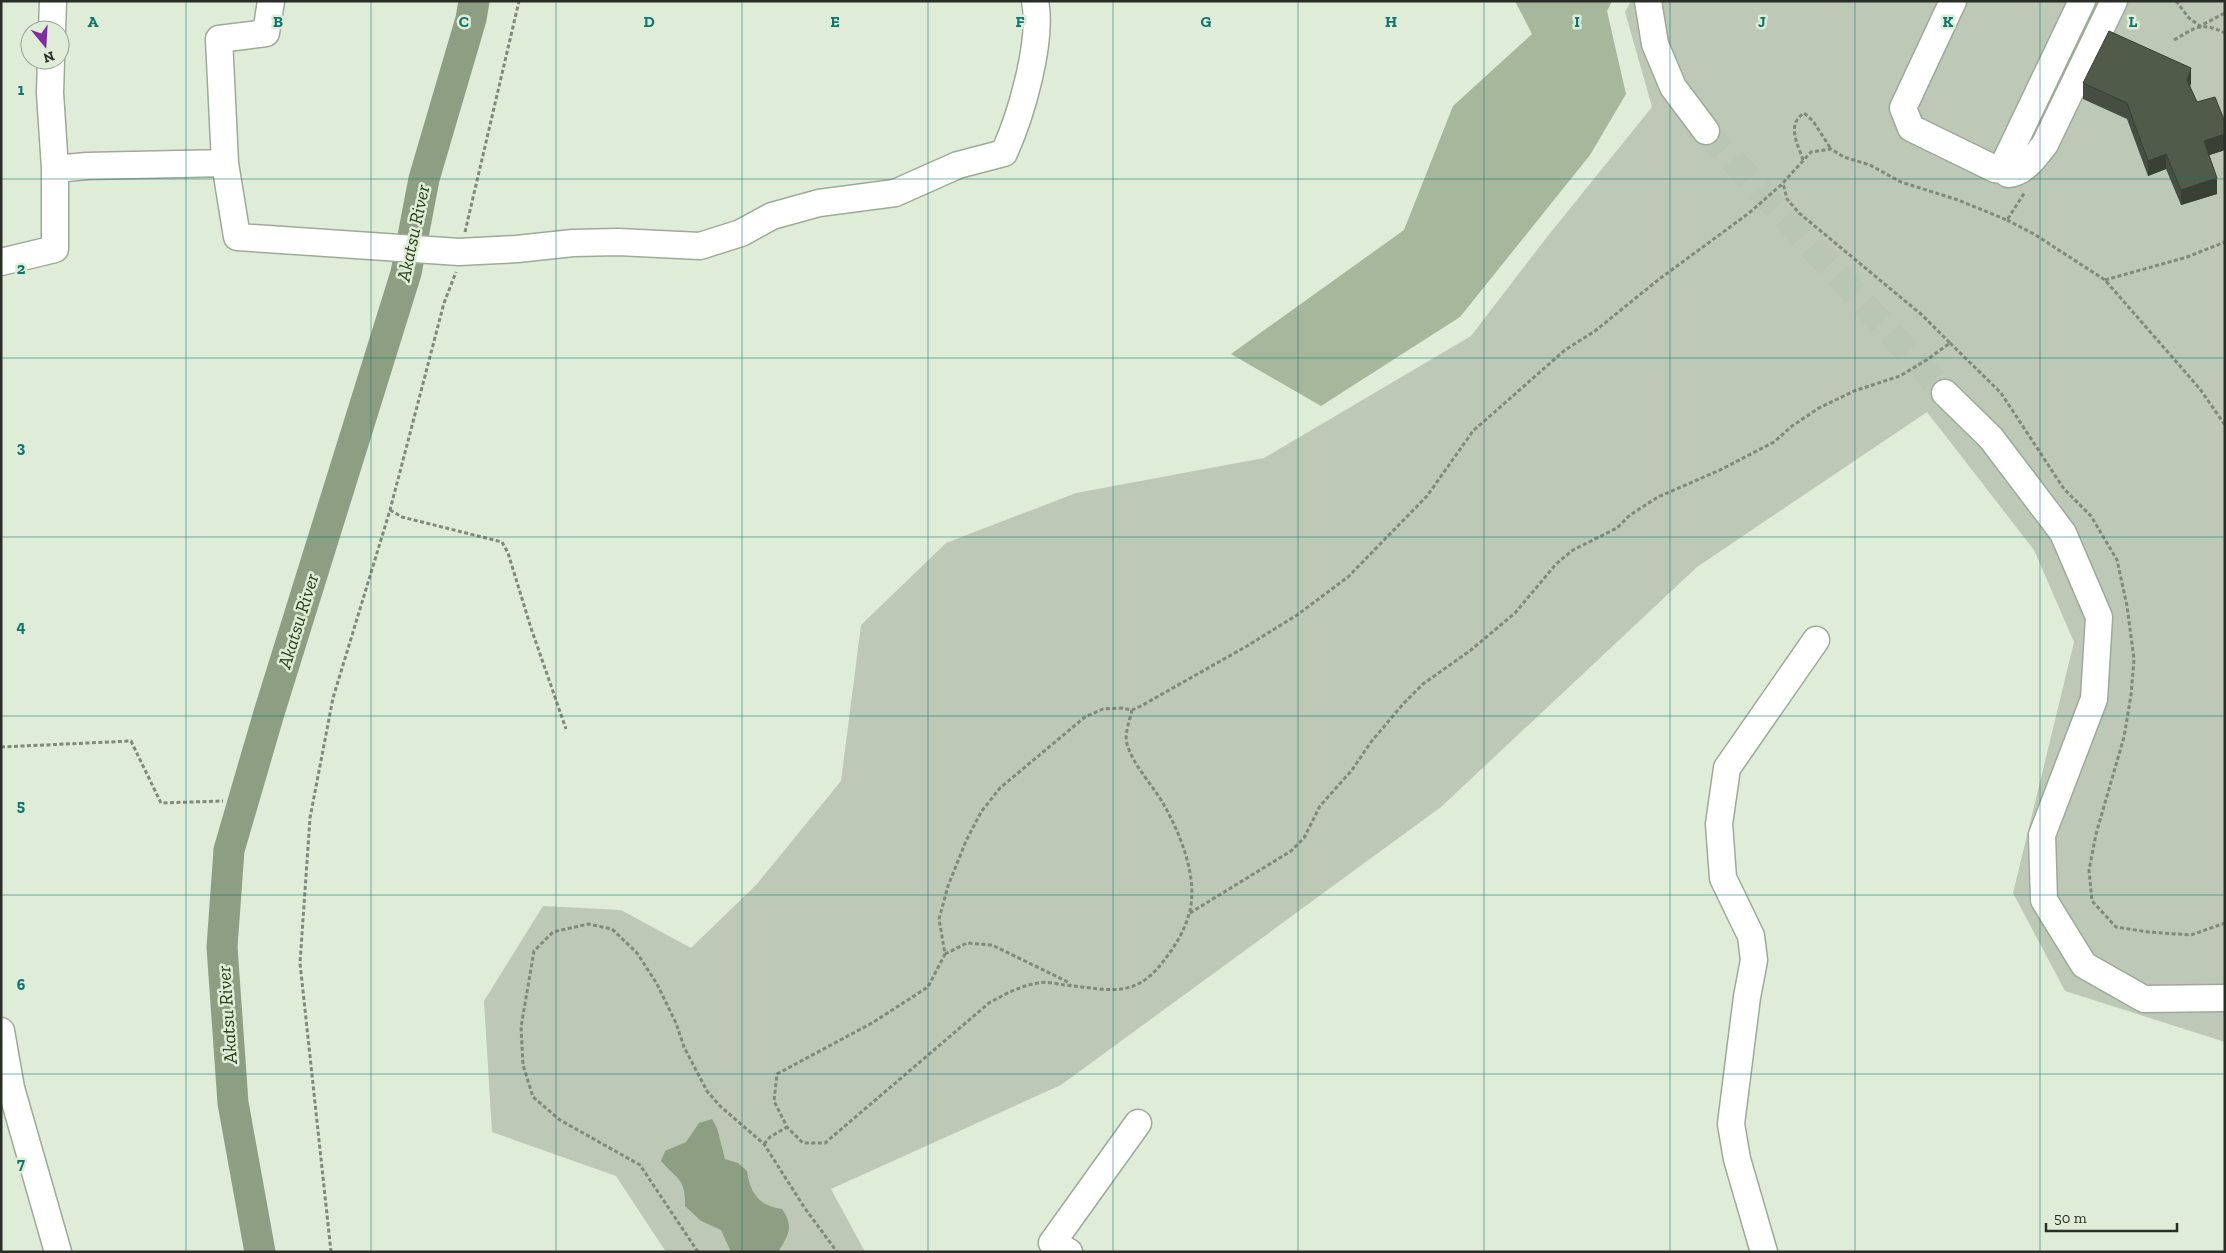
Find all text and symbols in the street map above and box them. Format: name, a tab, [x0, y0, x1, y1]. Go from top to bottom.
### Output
text: A	[88, 12, 99, 31]
text: B	[273, 12, 283, 31]
text: C	[459, 12, 469, 31]
text: D	[643, 12, 655, 31]
text: E	[830, 12, 840, 31]
text: F	[1015, 12, 1025, 31]
text: G	[1201, 12, 1212, 31]
text: H	[1385, 12, 1397, 31]
text: I	[1574, 12, 1580, 31]
text: J	[1758, 12, 1766, 31]
text: K	[1943, 12, 1954, 31]
text: L	[2129, 12, 2138, 31]
north arrow	[20, 20, 70, 70]
text: N	[41, 47, 57, 67]
text: 1	[18, 80, 25, 99]
water label: Akatsu River	[391, 182, 435, 284]
text: 2	[17, 259, 26, 278]
text: 3	[17, 438, 26, 457]
water label: Akatsu River	[272, 570, 323, 672]
text: 4	[16, 617, 26, 636]
text: 5	[17, 796, 25, 815]
water label: Akatsu River	[212, 965, 242, 1066]
text: 6	[17, 975, 26, 994]
text: 7	[17, 1154, 25, 1173]
scale bar	[2046, 1200, 2177, 1232]
text: 50 m	[2054, 1209, 2087, 1227]

